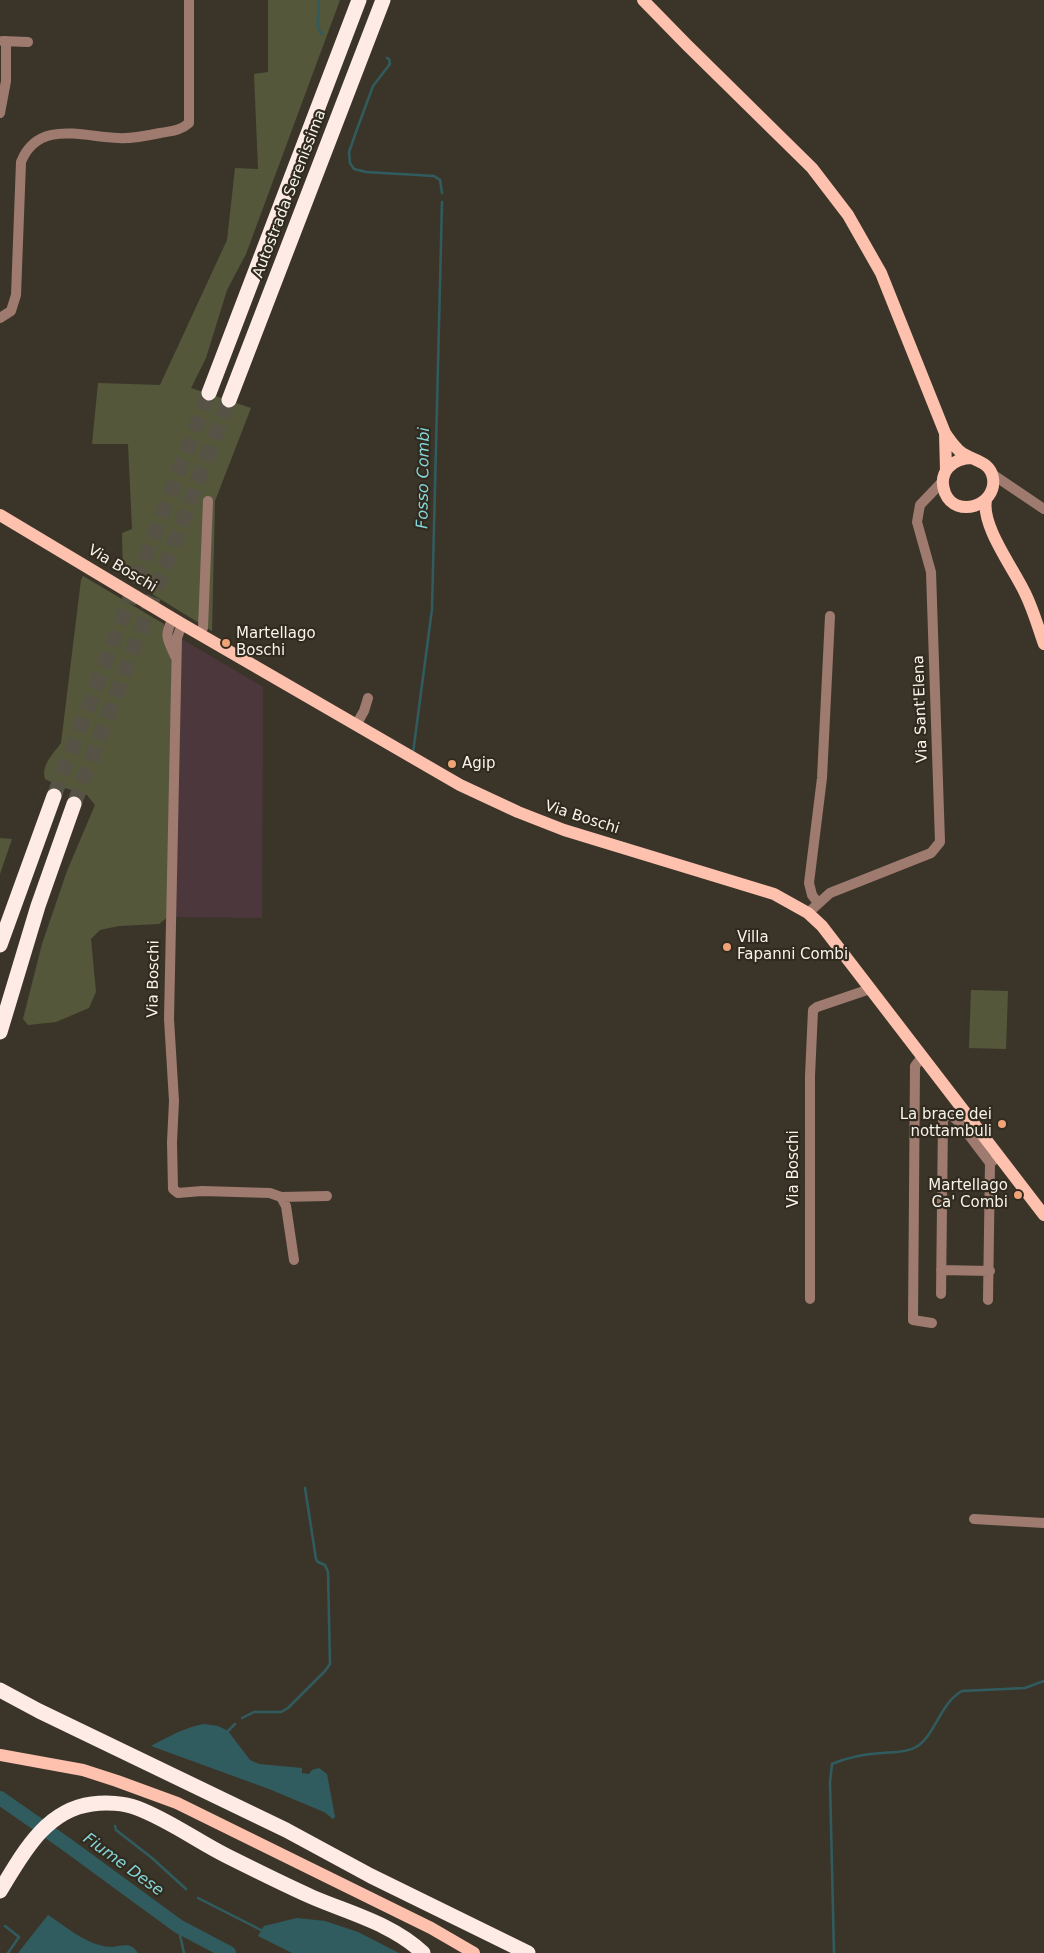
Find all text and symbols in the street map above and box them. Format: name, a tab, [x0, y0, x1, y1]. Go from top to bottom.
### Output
street label: Autostrada Serenissima	[250, 107, 330, 281]
water label: Fosso Combi	[414, 427, 434, 529]
street label: Via Boschi	[84, 541, 160, 597]
place label: Martellago Boschi	[236, 625, 316, 660]
marker: Martellago Boschi	[220, 637, 232, 649]
street label: Via Sant'Elena	[910, 655, 932, 763]
place label: Agip	[462, 755, 495, 773]
marker: Agip	[446, 758, 458, 770]
street label: Via Boschi	[542, 798, 622, 838]
place label: Villa Fapanni Combi	[737, 929, 848, 964]
street label: Via Boschi	[144, 940, 164, 1018]
marker: Villa Fapanni Combi	[721, 941, 733, 953]
place label: La brace dei nottambuli	[900, 1106, 992, 1141]
marker: La brace dei nottambuli	[996, 1118, 1008, 1130]
street label: Via Boschi	[785, 1130, 803, 1208]
place label: Martellago Ca' Combi	[928, 1177, 1008, 1212]
marker: Martellago Ca' Combi	[1012, 1189, 1024, 1201]
water label: Fiume Dese	[79, 1829, 167, 1901]

